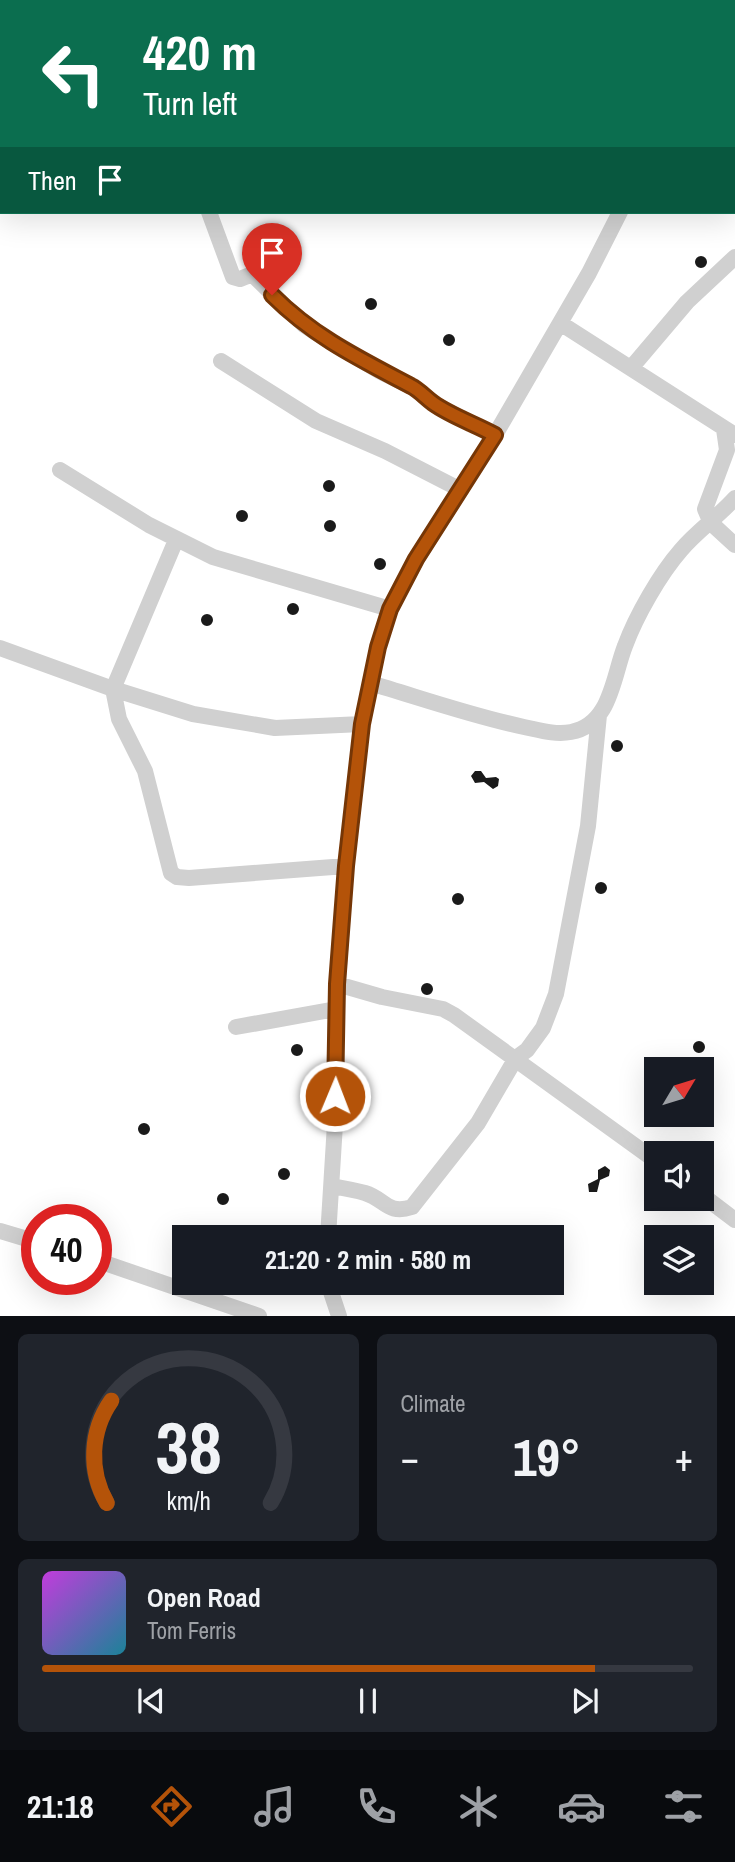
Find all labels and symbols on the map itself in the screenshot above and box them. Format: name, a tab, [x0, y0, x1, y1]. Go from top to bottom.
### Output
pin	[242, 223, 302, 295]
north arrow	[644, 1057, 714, 1127]
position arrow	[298, 1059, 372, 1133]
speed limit sign: 40	[21, 1204, 112, 1295]

